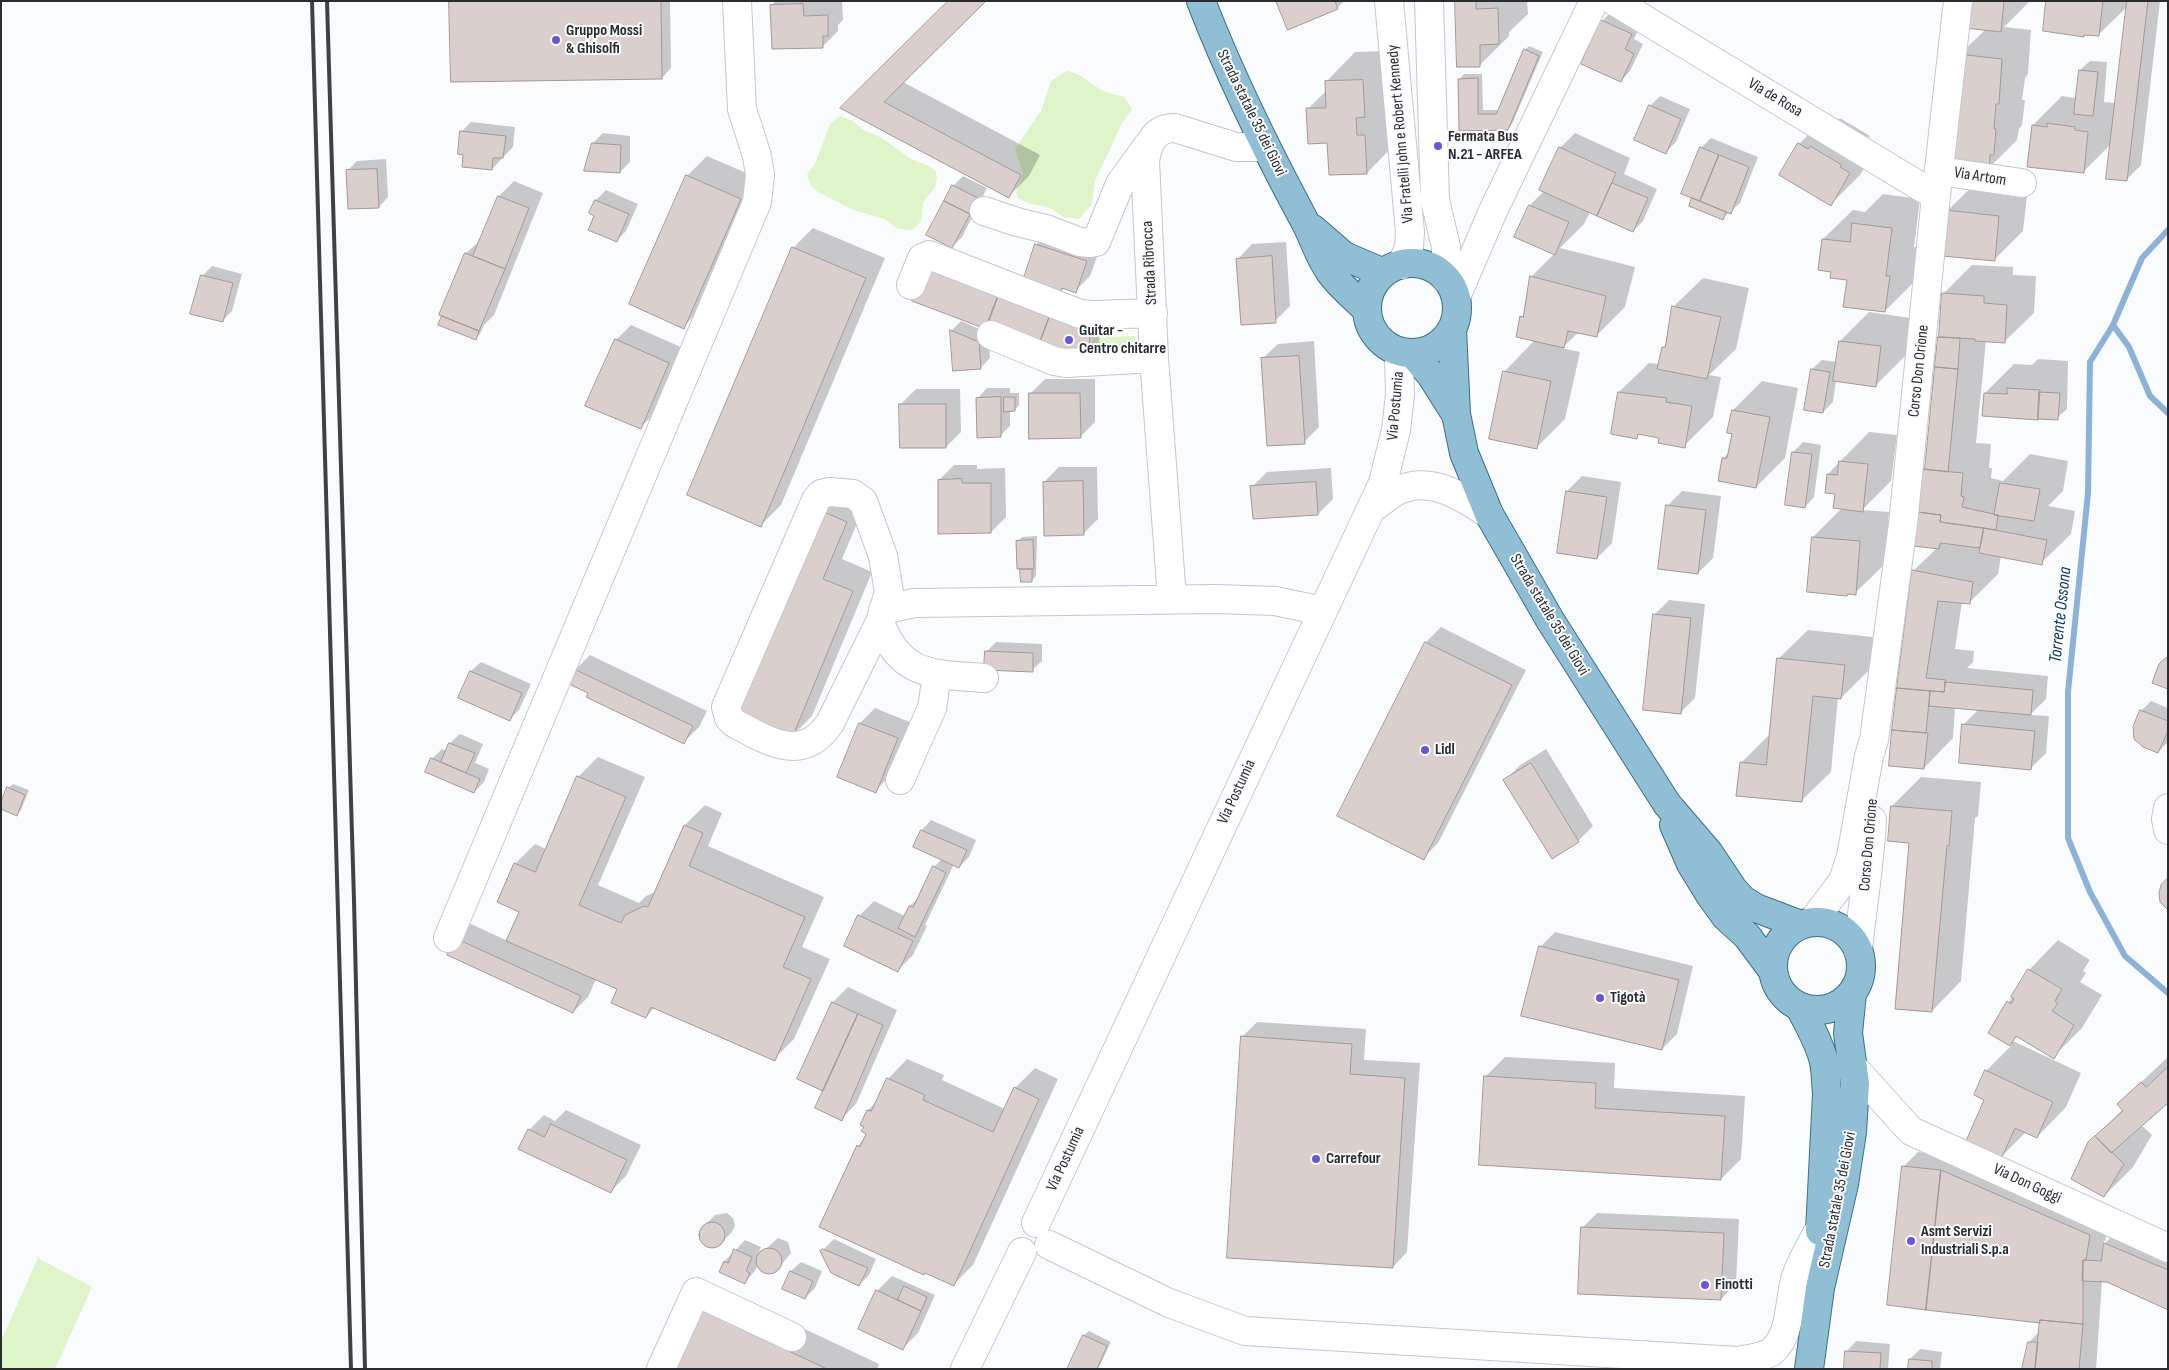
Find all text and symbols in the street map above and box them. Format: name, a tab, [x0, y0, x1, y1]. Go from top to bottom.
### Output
place label: Gruppo Mossi & Ghisolfi	[566, 21, 642, 59]
marker: Gruppo Mossi & Ghisolfi	[550, 34, 562, 46]
street label: Via Fratelli John e Robert Kennedy	[1384, 44, 1418, 224]
street label: Strada statale 35 dei Giovi	[1212, 47, 1290, 179]
street label: Via de Rosa	[1744, 74, 1806, 122]
place label: Fermata Bus N.21 - ARFEA	[1448, 127, 1522, 165]
marker: Fermata Bus N.21 - ARFEA	[1432, 140, 1444, 152]
street label: Via Artom	[1953, 163, 2007, 191]
street label: Strada Ribrocca	[1138, 220, 1162, 306]
place label: Guitar - Centro chitarre	[1079, 321, 1166, 359]
street label: Corso Don Orione	[1905, 324, 1933, 418]
marker: Guitar - Centro chitarre	[1063, 334, 1075, 346]
street label: Via Postumia	[1383, 371, 1409, 441]
street label: Strada statale 35 dei Giovi	[1505, 551, 1593, 679]
water label: Torrente Ossona	[2045, 566, 2077, 664]
place label: Lidl	[1435, 740, 1455, 760]
marker: Lidl	[1419, 744, 1431, 756]
street label: Via Postumia	[1214, 757, 1260, 827]
street label: Corso Don Orione	[1855, 798, 1883, 892]
place label: Tigotà	[1610, 988, 1646, 1008]
marker: Tigotà	[1594, 992, 1606, 1004]
street label: Via Postumia	[1043, 1124, 1089, 1194]
street label: Strada statale 35 dei Giovi	[1815, 1130, 1861, 1270]
place label: Carrefour	[1326, 1149, 1381, 1169]
marker: Carrefour	[1310, 1153, 1322, 1165]
street label: Via Don Goggi	[1990, 1160, 2064, 1208]
place label: Asmt Servizi Industriali S.p.a	[1921, 1222, 2009, 1260]
marker: Asmt Servizi Industriali S.p.a	[1905, 1235, 1917, 1247]
place label: Finotti	[1715, 1275, 1753, 1295]
marker: Finotti	[1699, 1279, 1711, 1291]

